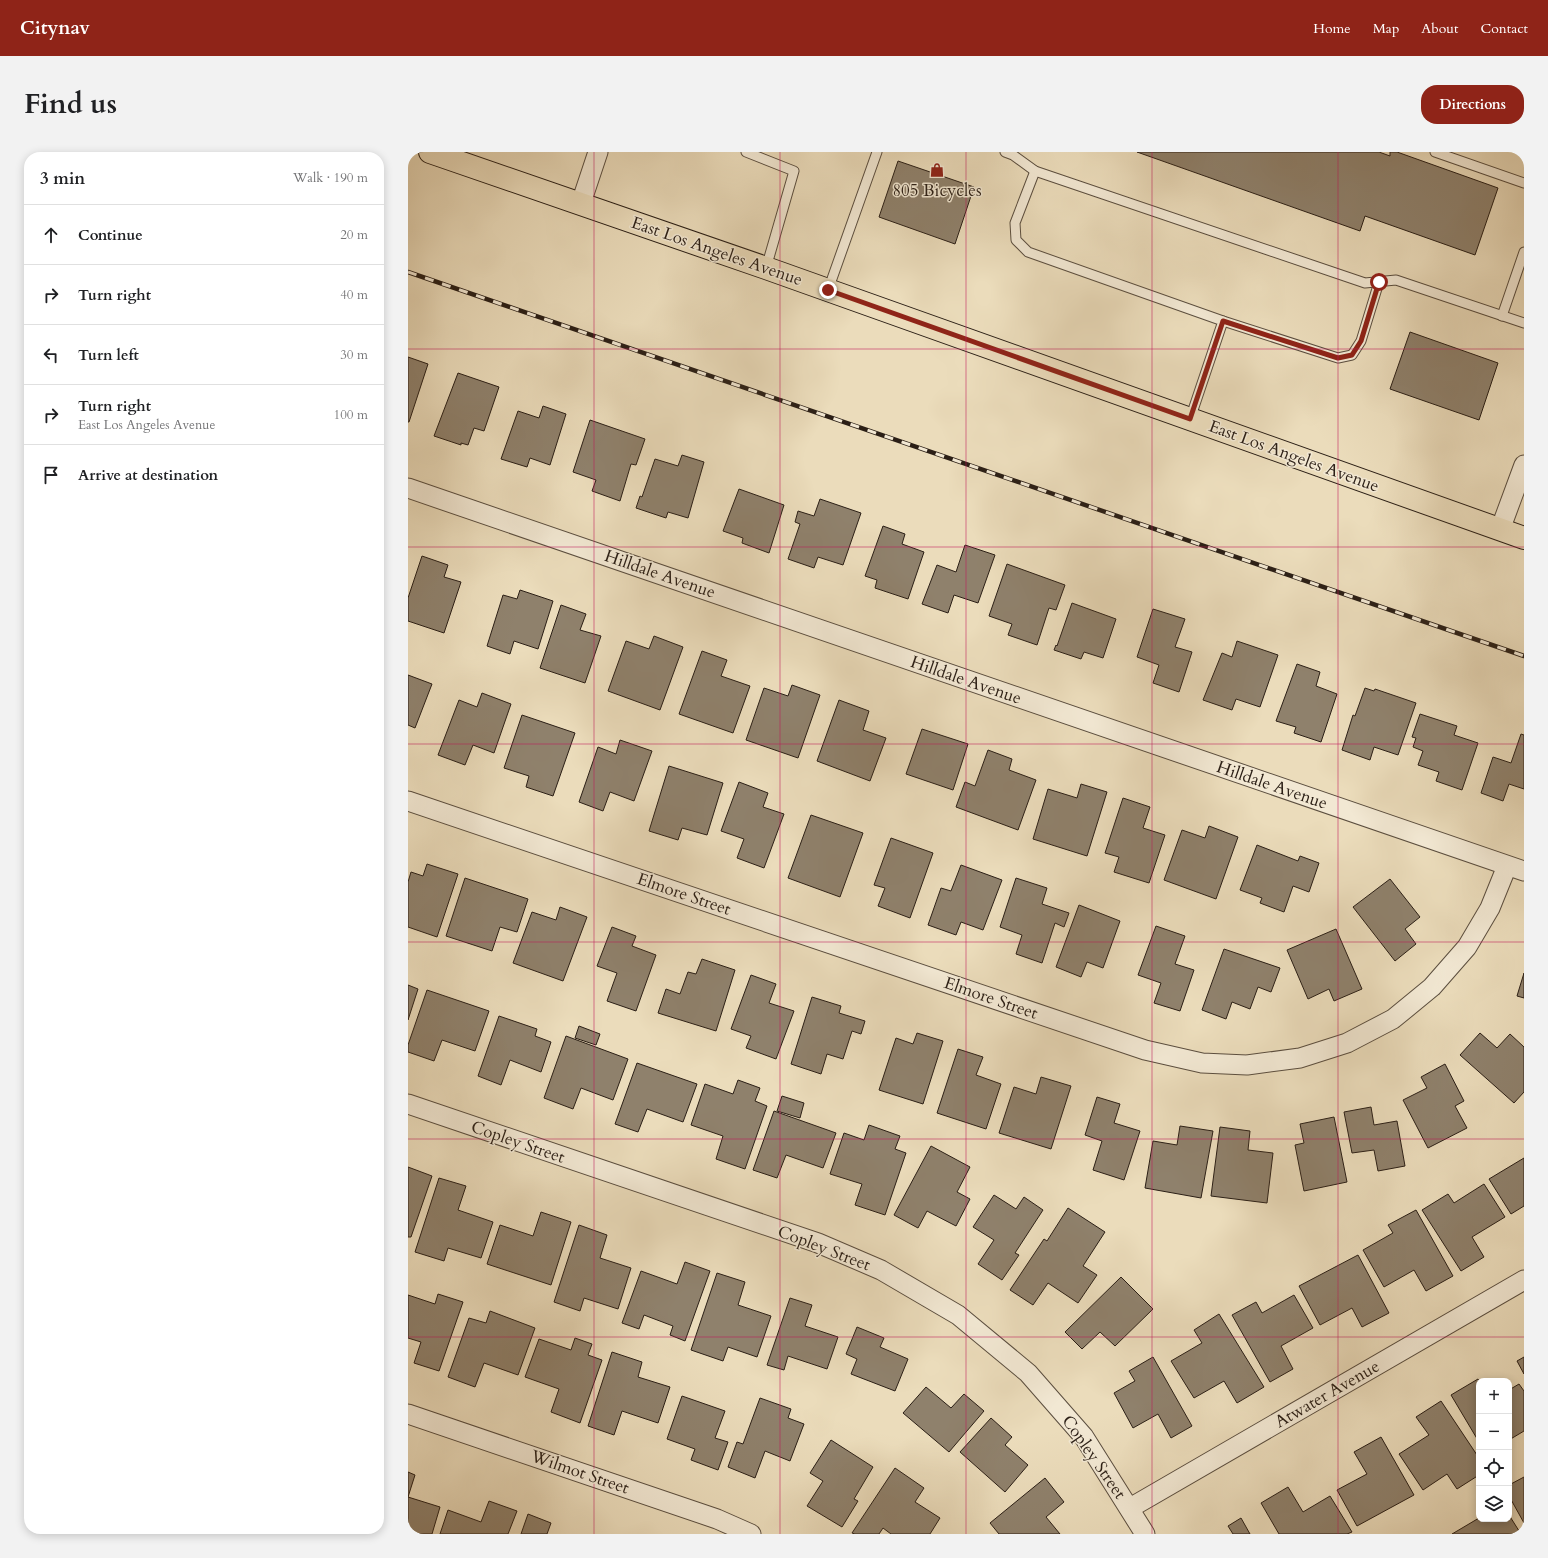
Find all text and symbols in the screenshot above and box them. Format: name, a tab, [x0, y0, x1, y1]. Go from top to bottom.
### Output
text: Citynav	[20, 15, 90, 41]
text: Home	[1313, 19, 1351, 38]
text: Map	[1373, 19, 1399, 38]
text: About	[1421, 19, 1458, 38]
text: Contact	[1480, 19, 1528, 38]
text: Find us	[24, 85, 117, 123]
button: Directions	[1421, 85, 1524, 124]
shop icon: 805 Bicycles	[929, 162, 945, 178]
text: 3 min	[40, 167, 85, 190]
text: Walk · 190 m	[293, 169, 368, 187]
place label: 805 Bicycles	[892, 179, 982, 202]
street label: East Los Angeles Avenue	[628, 211, 806, 291]
icon: ahead	[40, 224, 62, 246]
text: Continue	[78, 225, 143, 245]
text: 20 m	[340, 226, 368, 244]
route start	[1370, 273, 1388, 291]
route end	[819, 281, 837, 299]
icon: right	[40, 284, 62, 306]
text: Turn right	[78, 285, 151, 305]
text: 40 m	[340, 286, 368, 304]
icon: left	[40, 344, 62, 366]
text: Turn left	[78, 345, 139, 365]
text: 30 m	[340, 346, 368, 364]
text: Turn right	[78, 396, 151, 416]
icon: right	[40, 404, 62, 426]
text: 100 m	[334, 406, 368, 424]
street label: East Los Angeles Avenue	[1206, 414, 1382, 498]
text: East Los Angeles Avenue	[78, 416, 215, 434]
icon: arrive	[40, 464, 62, 486]
text: Arrive at destination	[78, 465, 218, 485]
street label: Hilldale Avenue	[602, 544, 718, 604]
street label: Hilldale Avenue	[908, 650, 1024, 710]
street label: Hilldale Avenue	[1214, 755, 1330, 815]
street label: Elmore Street	[634, 867, 735, 921]
street label: Elmore Street	[941, 971, 1042, 1025]
street label: Copley Street	[468, 1115, 569, 1169]
street label: Copley Street	[774, 1220, 874, 1276]
street label: Atwater Avenue	[1270, 1355, 1384, 1433]
map controls	[1476, 1378, 1512, 1522]
button: +	[1476, 1378, 1512, 1414]
street label: Copley Street	[1057, 1410, 1132, 1504]
button: −	[1476, 1414, 1512, 1450]
street label: Wilmot Street	[527, 1444, 633, 1500]
button: locate	[1476, 1450, 1512, 1486]
button: layers	[1476, 1486, 1512, 1522]

